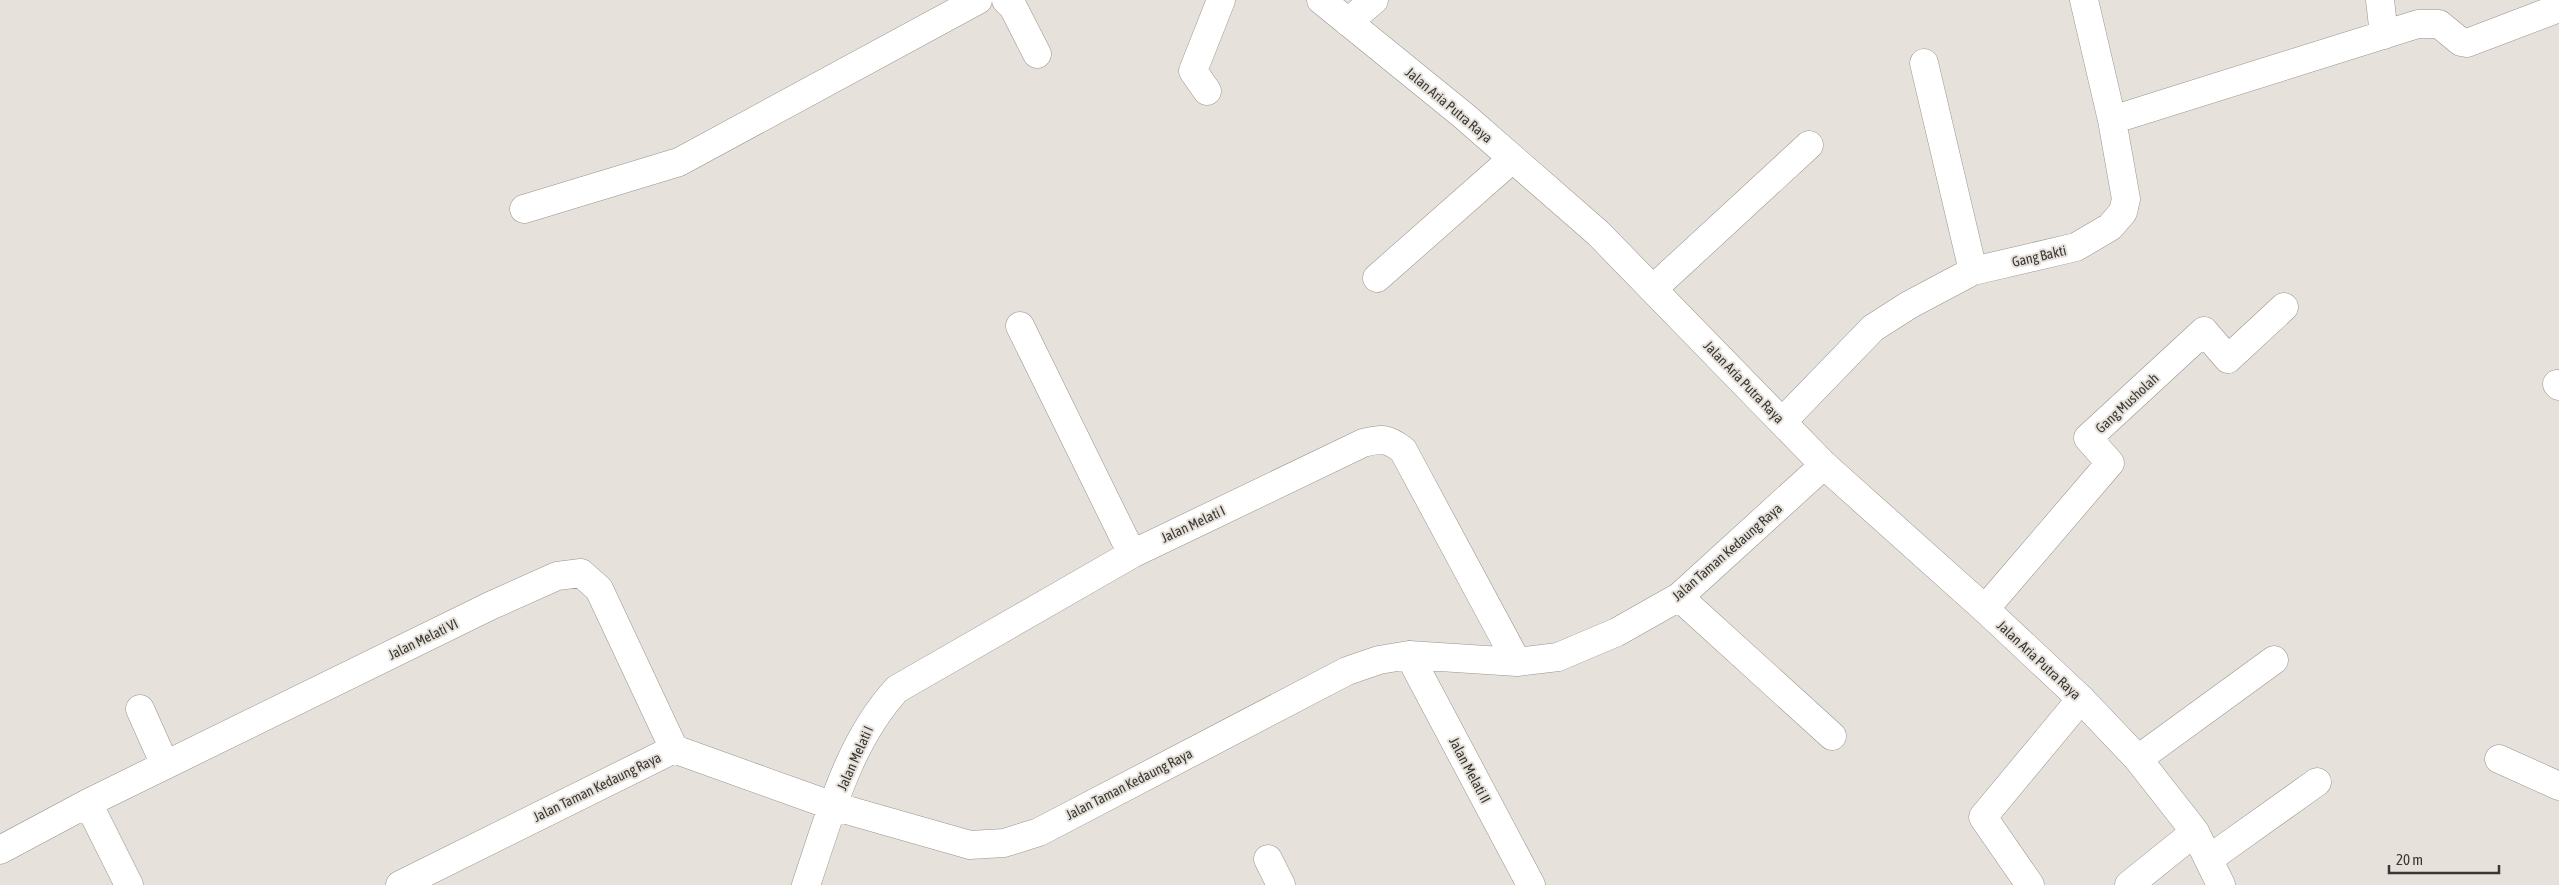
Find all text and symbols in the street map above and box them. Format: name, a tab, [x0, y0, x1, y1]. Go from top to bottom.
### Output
street label: Jalan Aria Putra Raya	[1402, 64, 1496, 146]
street label: Gang Bakti	[2010, 242, 2068, 270]
street label: Jalan Aria Putra Raya	[1701, 338, 1787, 426]
street label: Gang Musholah	[2092, 370, 2162, 436]
street label: Jalan Taman Kedaung Raya	[1669, 500, 1785, 604]
street label: Jalan Melati I	[1159, 502, 1227, 546]
street label: Jalan Melati VI	[386, 615, 460, 663]
street label: Jalan Aria Putra Raya	[1994, 617, 2084, 703]
street label: Jalan Melati I	[834, 723, 876, 793]
street label: Jalan Melati II	[1446, 734, 1494, 806]
street label: Jalan Taman Kedaung Raya	[1063, 745, 1195, 823]
street label: Jalan Taman Kedaung Raya	[531, 749, 663, 825]
scale bar	[2389, 842, 2499, 874]
text: 20 m	[2396, 851, 2423, 868]

